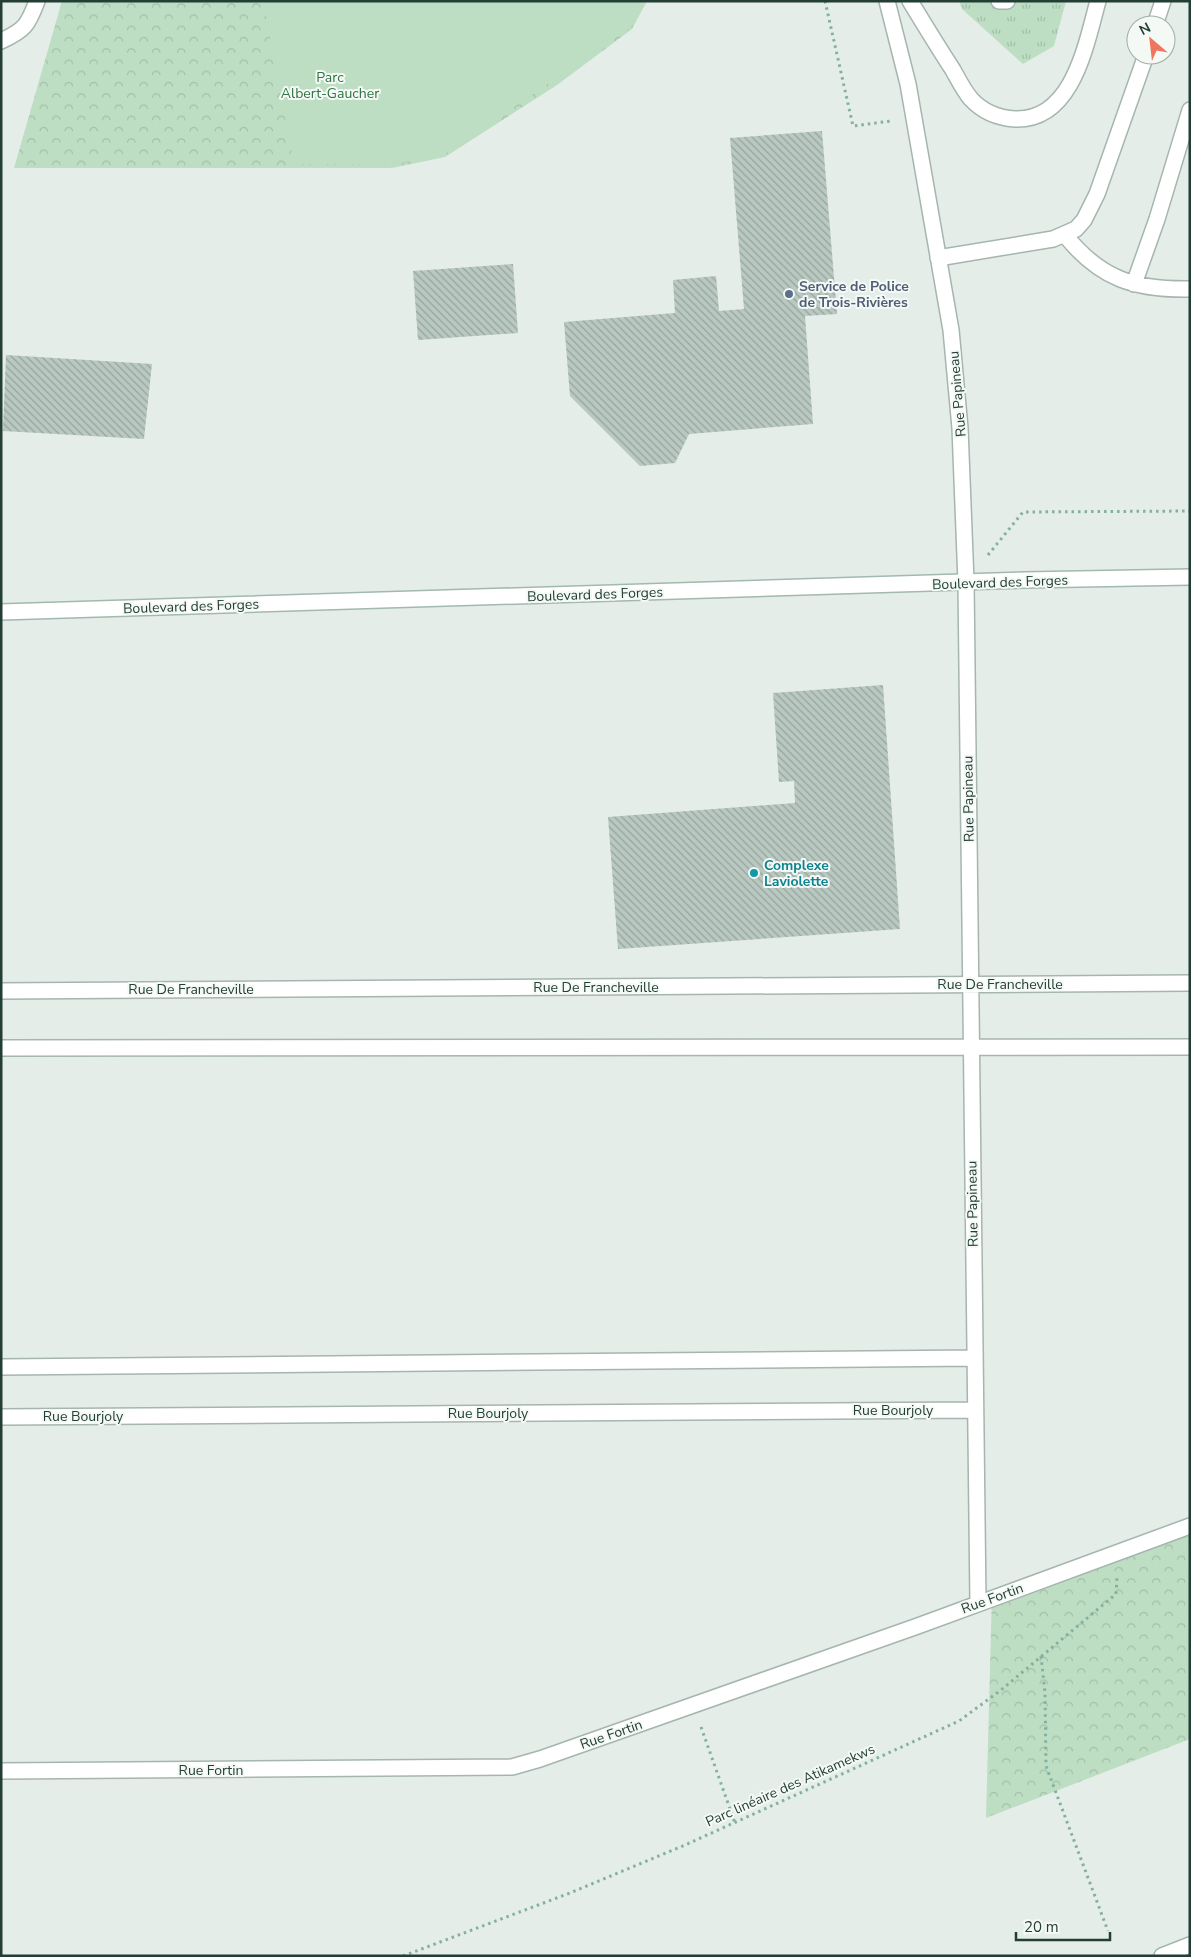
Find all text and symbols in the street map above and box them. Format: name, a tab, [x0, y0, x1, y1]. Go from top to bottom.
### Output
north arrow	[1126, 15, 1176, 65]
text: N	[1136, 18, 1154, 40]
park label: Parc Albert-Gaucher	[281, 68, 379, 103]
place label: Service de Police de Trois-Rivières	[799, 277, 909, 312]
marker: Service de Police de Trois-Rivières	[783, 288, 795, 300]
street label: Rue Papineau	[944, 350, 971, 438]
street label: Boulevard des Forges	[932, 571, 1069, 594]
street label: Boulevard des Forges	[527, 583, 664, 606]
street label: Boulevard des Forges	[123, 595, 260, 618]
street label: Rue Papineau	[958, 756, 979, 842]
place label: Complexe Laviolette	[764, 856, 829, 891]
marker: Complexe Laviolette	[748, 867, 760, 879]
street label: Rue De Francheville	[937, 975, 1063, 994]
street label: Rue De Francheville	[533, 978, 659, 997]
street label: Rue De Francheville	[128, 980, 254, 999]
street label: Rue Papineau	[962, 1161, 983, 1247]
street label: Rue Bourjoly	[853, 1401, 934, 1420]
street label: Rue Bourjoly	[448, 1404, 529, 1423]
street label: Rue Bourjoly	[43, 1407, 124, 1426]
street label: Rue Fortin	[958, 1578, 1026, 1619]
street label: Rue Fortin	[577, 1715, 645, 1754]
street label: Parc linéaire des Atikamekws	[703, 1739, 878, 1831]
street label: Rue Fortin	[179, 1761, 243, 1780]
scale bar	[1016, 1910, 1110, 1942]
text: 20 m	[1024, 1917, 1059, 1937]

